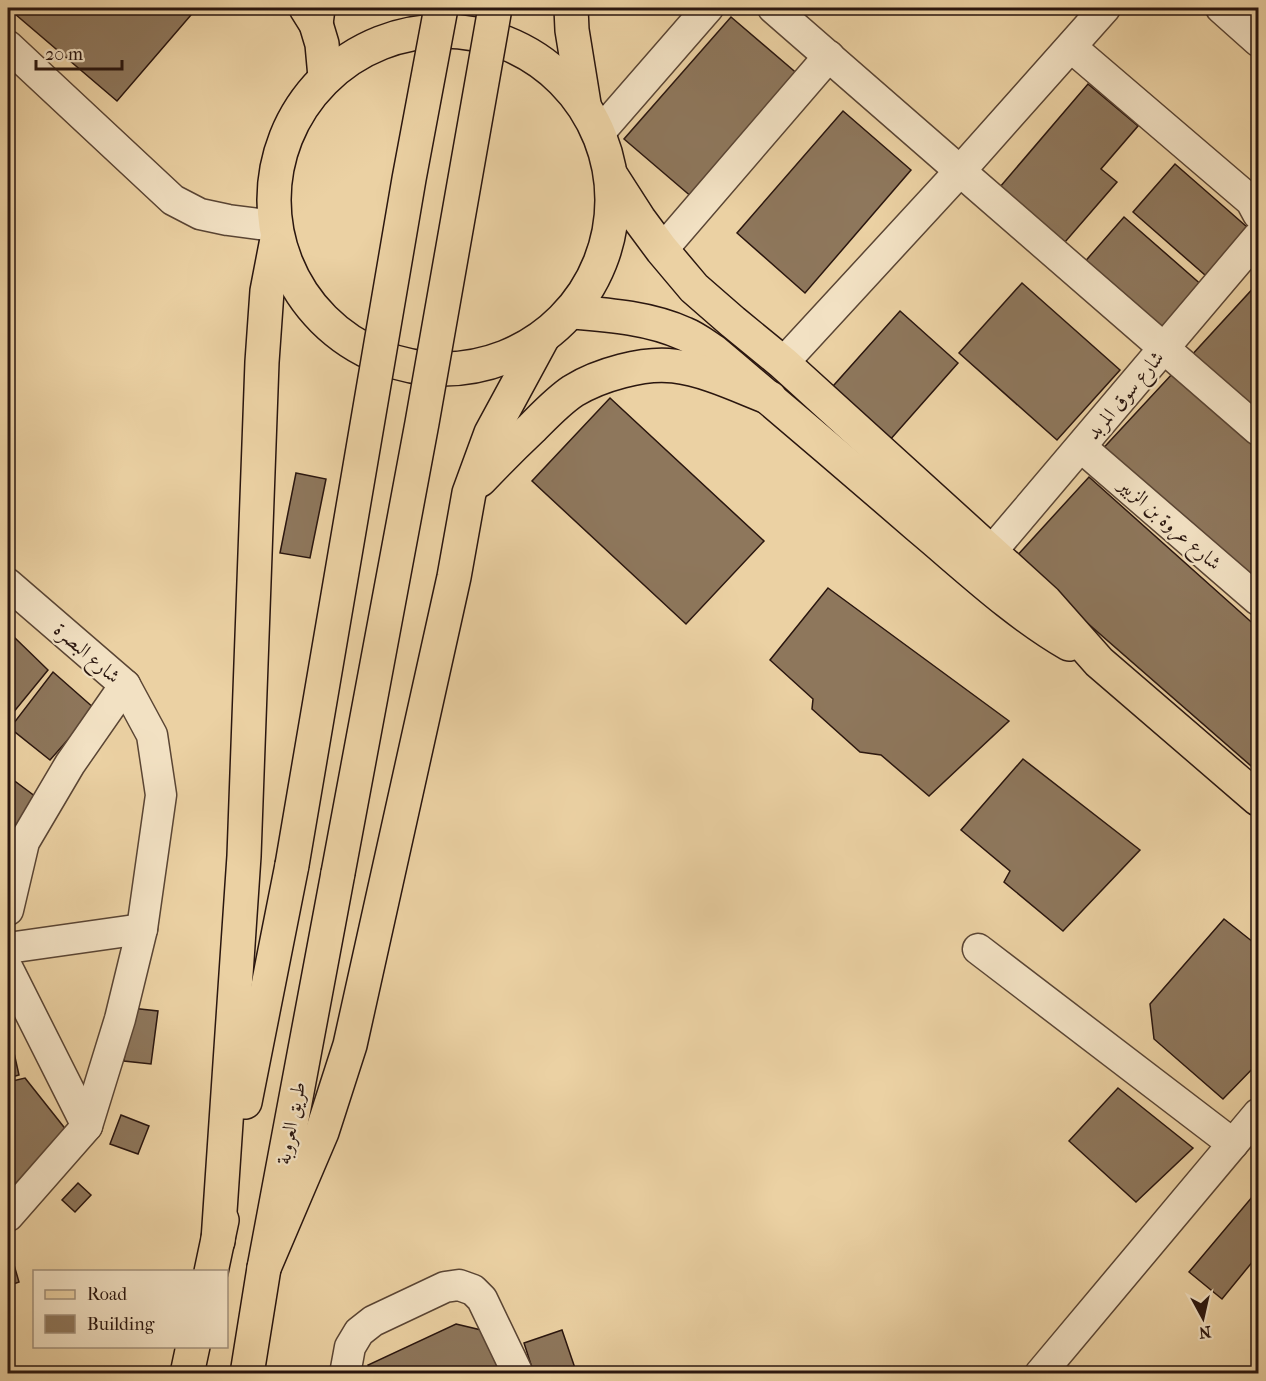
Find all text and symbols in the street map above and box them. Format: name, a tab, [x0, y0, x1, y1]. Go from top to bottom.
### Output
scale bar	[36, 33, 122, 71]
text: 20 m	[45, 44, 83, 65]
street label: شارع سوق المربد	[1081, 346, 1173, 448]
street label: شارع عروة بن الزبير	[1109, 472, 1226, 579]
street label: شارع البصرة	[45, 618, 125, 693]
street label: طريق العروبة	[272, 1080, 311, 1167]
legend	[33, 1270, 228, 1348]
text: Road	[87, 1284, 127, 1305]
north arrow	[1173, 1288, 1233, 1348]
text: Building	[87, 1314, 155, 1335]
text: N	[1197, 1322, 1212, 1343]

